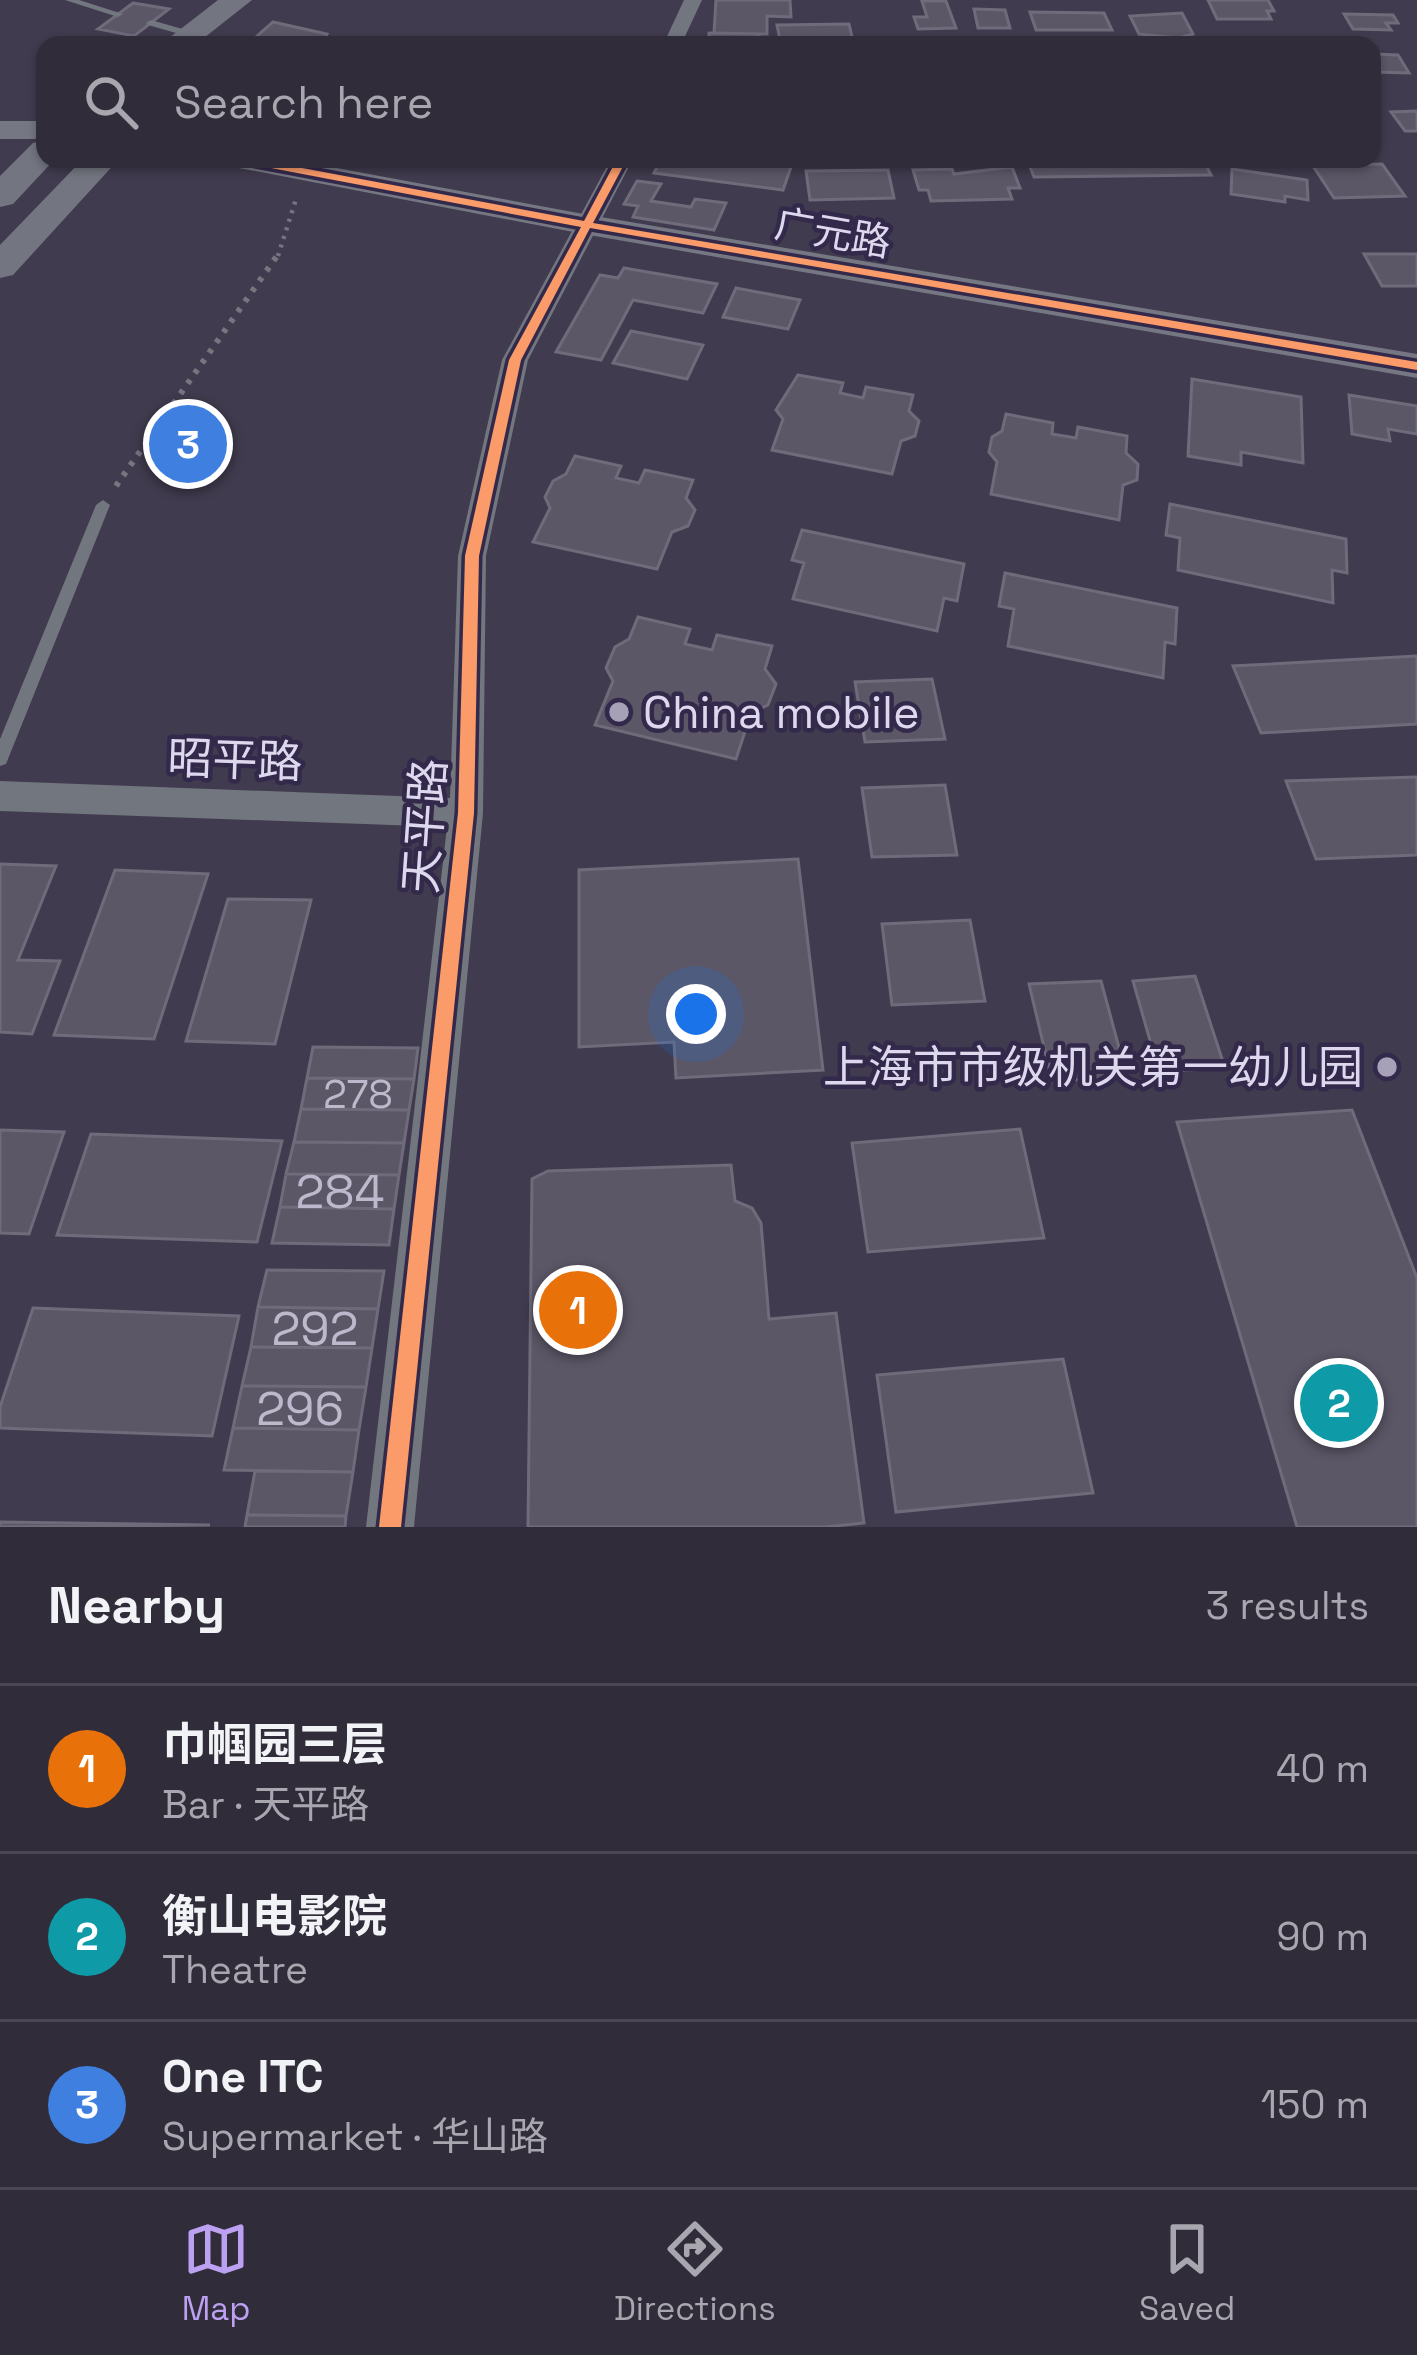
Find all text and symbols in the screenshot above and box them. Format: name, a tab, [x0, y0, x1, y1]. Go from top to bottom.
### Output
search box	[36, 36, 1381, 168]
icon: search	[78, 69, 144, 135]
text: Search here	[174, 74, 433, 131]
street label: 广元路	[771, 199, 895, 267]
pin: 3	[149, 399, 227, 489]
place label: China mobile	[643, 684, 920, 741]
marker: China mobile	[606, 699, 632, 725]
street label: 昭平路	[167, 729, 303, 791]
street label: 天平路	[392, 757, 458, 895]
your location	[666, 984, 726, 1044]
place label: 上海市市级机关第一幼儿园	[823, 1039, 1363, 1096]
marker: 上海市市级机关第一幼儿园	[1374, 1054, 1400, 1080]
house number: 278	[323, 1070, 393, 1119]
house number: 284	[296, 1161, 384, 1222]
pin: 1	[539, 1265, 617, 1355]
house number: 292	[271, 1298, 359, 1359]
pin: 2	[1300, 1358, 1378, 1448]
house number: 296	[256, 1378, 344, 1439]
text: Nearby	[48, 1573, 225, 1638]
text: 3 results	[1206, 1581, 1369, 1630]
text: 巾帼园三层	[162, 1716, 387, 1773]
text: 1	[78, 1744, 96, 1793]
text: 40 m	[1276, 1744, 1369, 1793]
text: Bar · 天平路	[162, 1780, 369, 1829]
text: 衡山电影院	[162, 1888, 387, 1945]
text: 2	[75, 1912, 99, 1961]
text: 90 m	[1277, 1912, 1369, 1961]
text: Theatre	[162, 1945, 308, 1994]
text: One ITC	[162, 2048, 324, 2105]
text: 3	[75, 2080, 99, 2129]
text: 150 m	[1261, 2080, 1369, 2129]
text: Supermarket · 华山路	[162, 2112, 548, 2161]
tab: Map	[182, 2216, 250, 2330]
tab: Directions	[614, 2216, 776, 2330]
tab: Saved	[1139, 2216, 1235, 2330]

